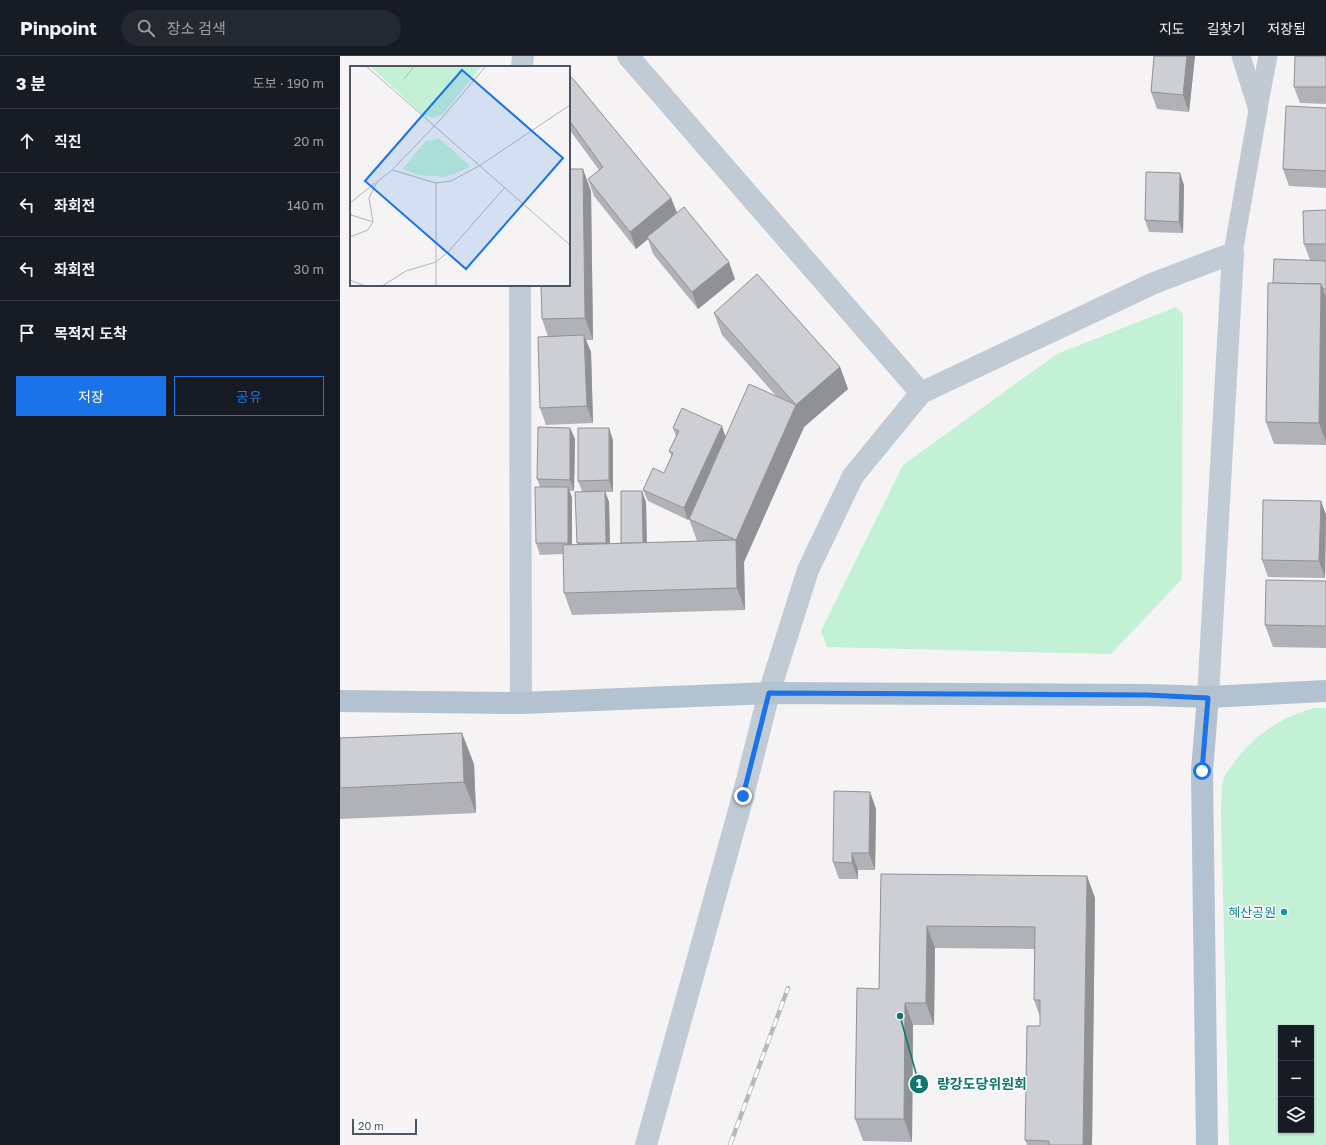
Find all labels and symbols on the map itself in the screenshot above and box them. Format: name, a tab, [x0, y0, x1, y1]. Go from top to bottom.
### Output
inset map	[350, 66, 570, 286]
route start	[1193, 762, 1211, 780]
route end	[734, 787, 752, 805]
place label: 혜산공원	[1228, 904, 1276, 920]
marker: 혜산공원	[1279, 907, 1289, 917]
callout: 량강도당위원회	[909, 1071, 1035, 1097]
text: 량강도당위원회	[937, 1075, 1027, 1092]
text: 1	[916, 1076, 922, 1091]
scale bar	[352, 1117, 417, 1136]

